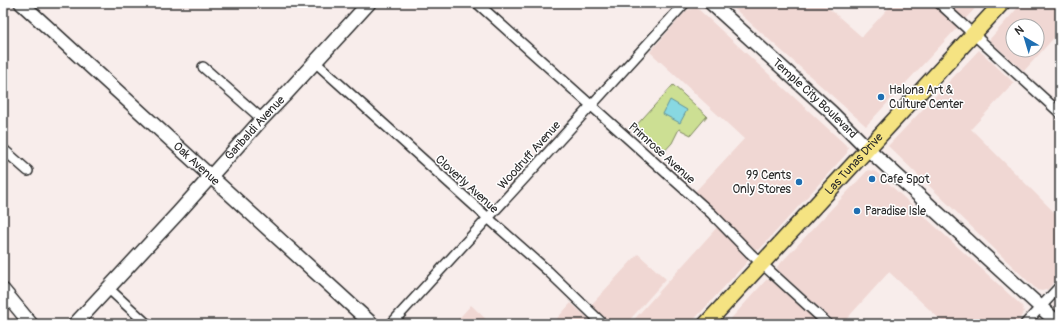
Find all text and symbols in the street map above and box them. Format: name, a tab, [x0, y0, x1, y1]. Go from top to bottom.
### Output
north arrow	[1005, 18, 1045, 58]
text: N	[1012, 23, 1027, 38]
street label: Temple City Boulevard	[769, 55, 860, 142]
place label: Halona Art & Culture Center	[889, 83, 964, 112]
marker: Halona Art & Culture Center	[876, 92, 886, 102]
street label: Garibaldi Avenue	[222, 93, 288, 163]
street label: Woodruff Avenue	[495, 118, 564, 193]
street label: Primrose Avenue	[625, 120, 698, 187]
street label: Las Tunas Drive	[822, 130, 886, 198]
street label: Oak Avenue	[170, 139, 223, 189]
street label: Cloverly Avenue	[432, 152, 501, 217]
place label: 99 Cents Only Stores	[732, 168, 792, 197]
place label: Cafe Spot	[880, 172, 930, 187]
marker: Cafe Spot	[867, 174, 877, 184]
marker: 99 Cents Only Stores	[794, 177, 804, 187]
place label: Paradise Isle	[865, 204, 926, 219]
marker: Paradise Isle	[852, 206, 862, 216]

